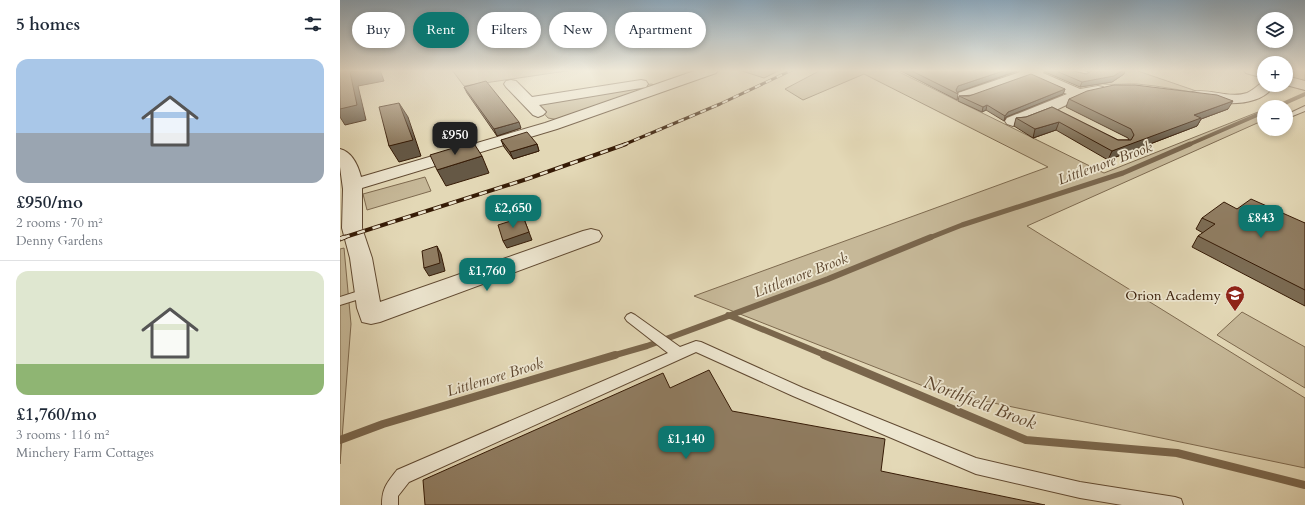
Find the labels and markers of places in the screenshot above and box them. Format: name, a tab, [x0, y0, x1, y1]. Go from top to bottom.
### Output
pin: £950	[431, 122, 479, 156]
pin: £2,650	[480, 195, 546, 229]
pin: £843	[1237, 205, 1285, 239]
pin: £1,760	[454, 258, 520, 292]
school or university icon: Orion Academy	[1224, 284, 1246, 312]
place label: Orion Academy	[1125, 286, 1222, 305]
pin: £1,140	[653, 426, 719, 460]

